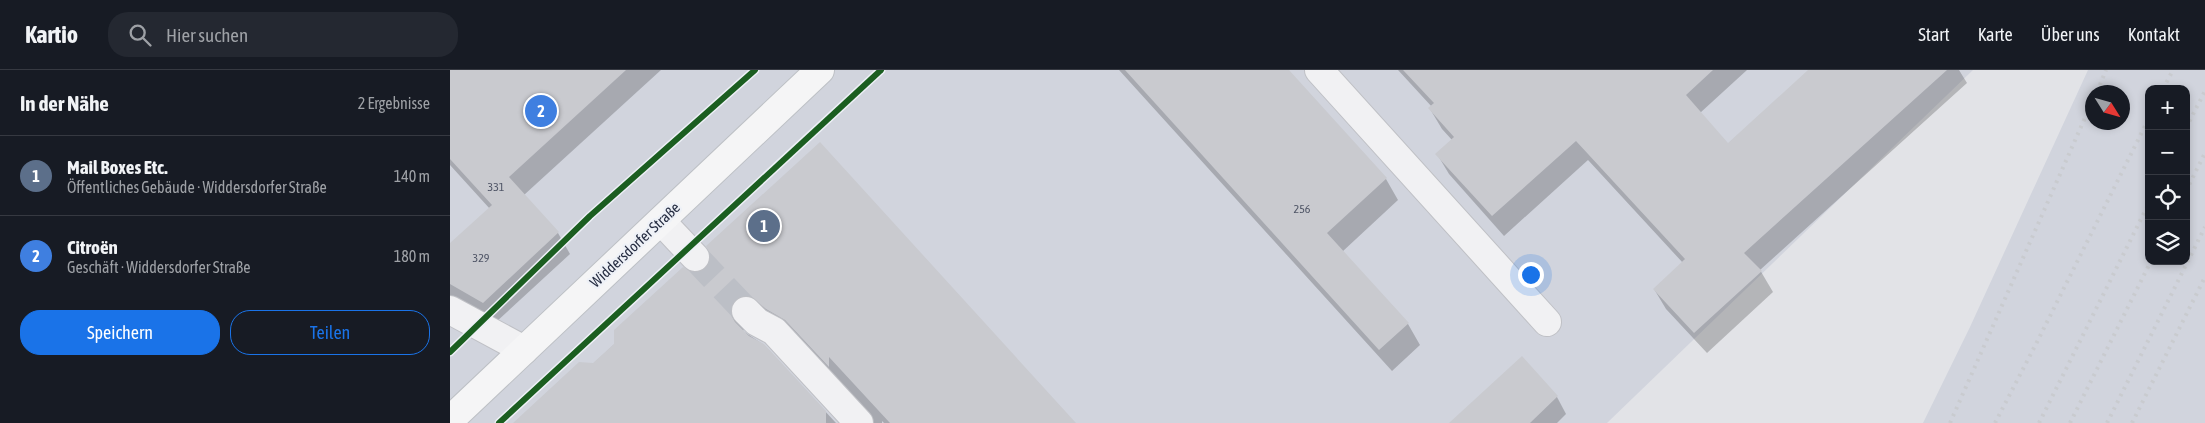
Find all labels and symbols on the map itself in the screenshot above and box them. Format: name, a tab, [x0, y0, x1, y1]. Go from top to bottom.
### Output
north arrow	[2085, 85, 2130, 130]
pin: 2	[525, 92, 557, 130]
house number: 331	[488, 180, 505, 194]
street label: Widdersdorfer Straße	[586, 199, 683, 291]
house number: 256	[1294, 202, 1311, 216]
pin: 1	[748, 207, 780, 245]
house number: 329	[473, 251, 490, 265]
your location	[1518, 262, 1544, 288]

